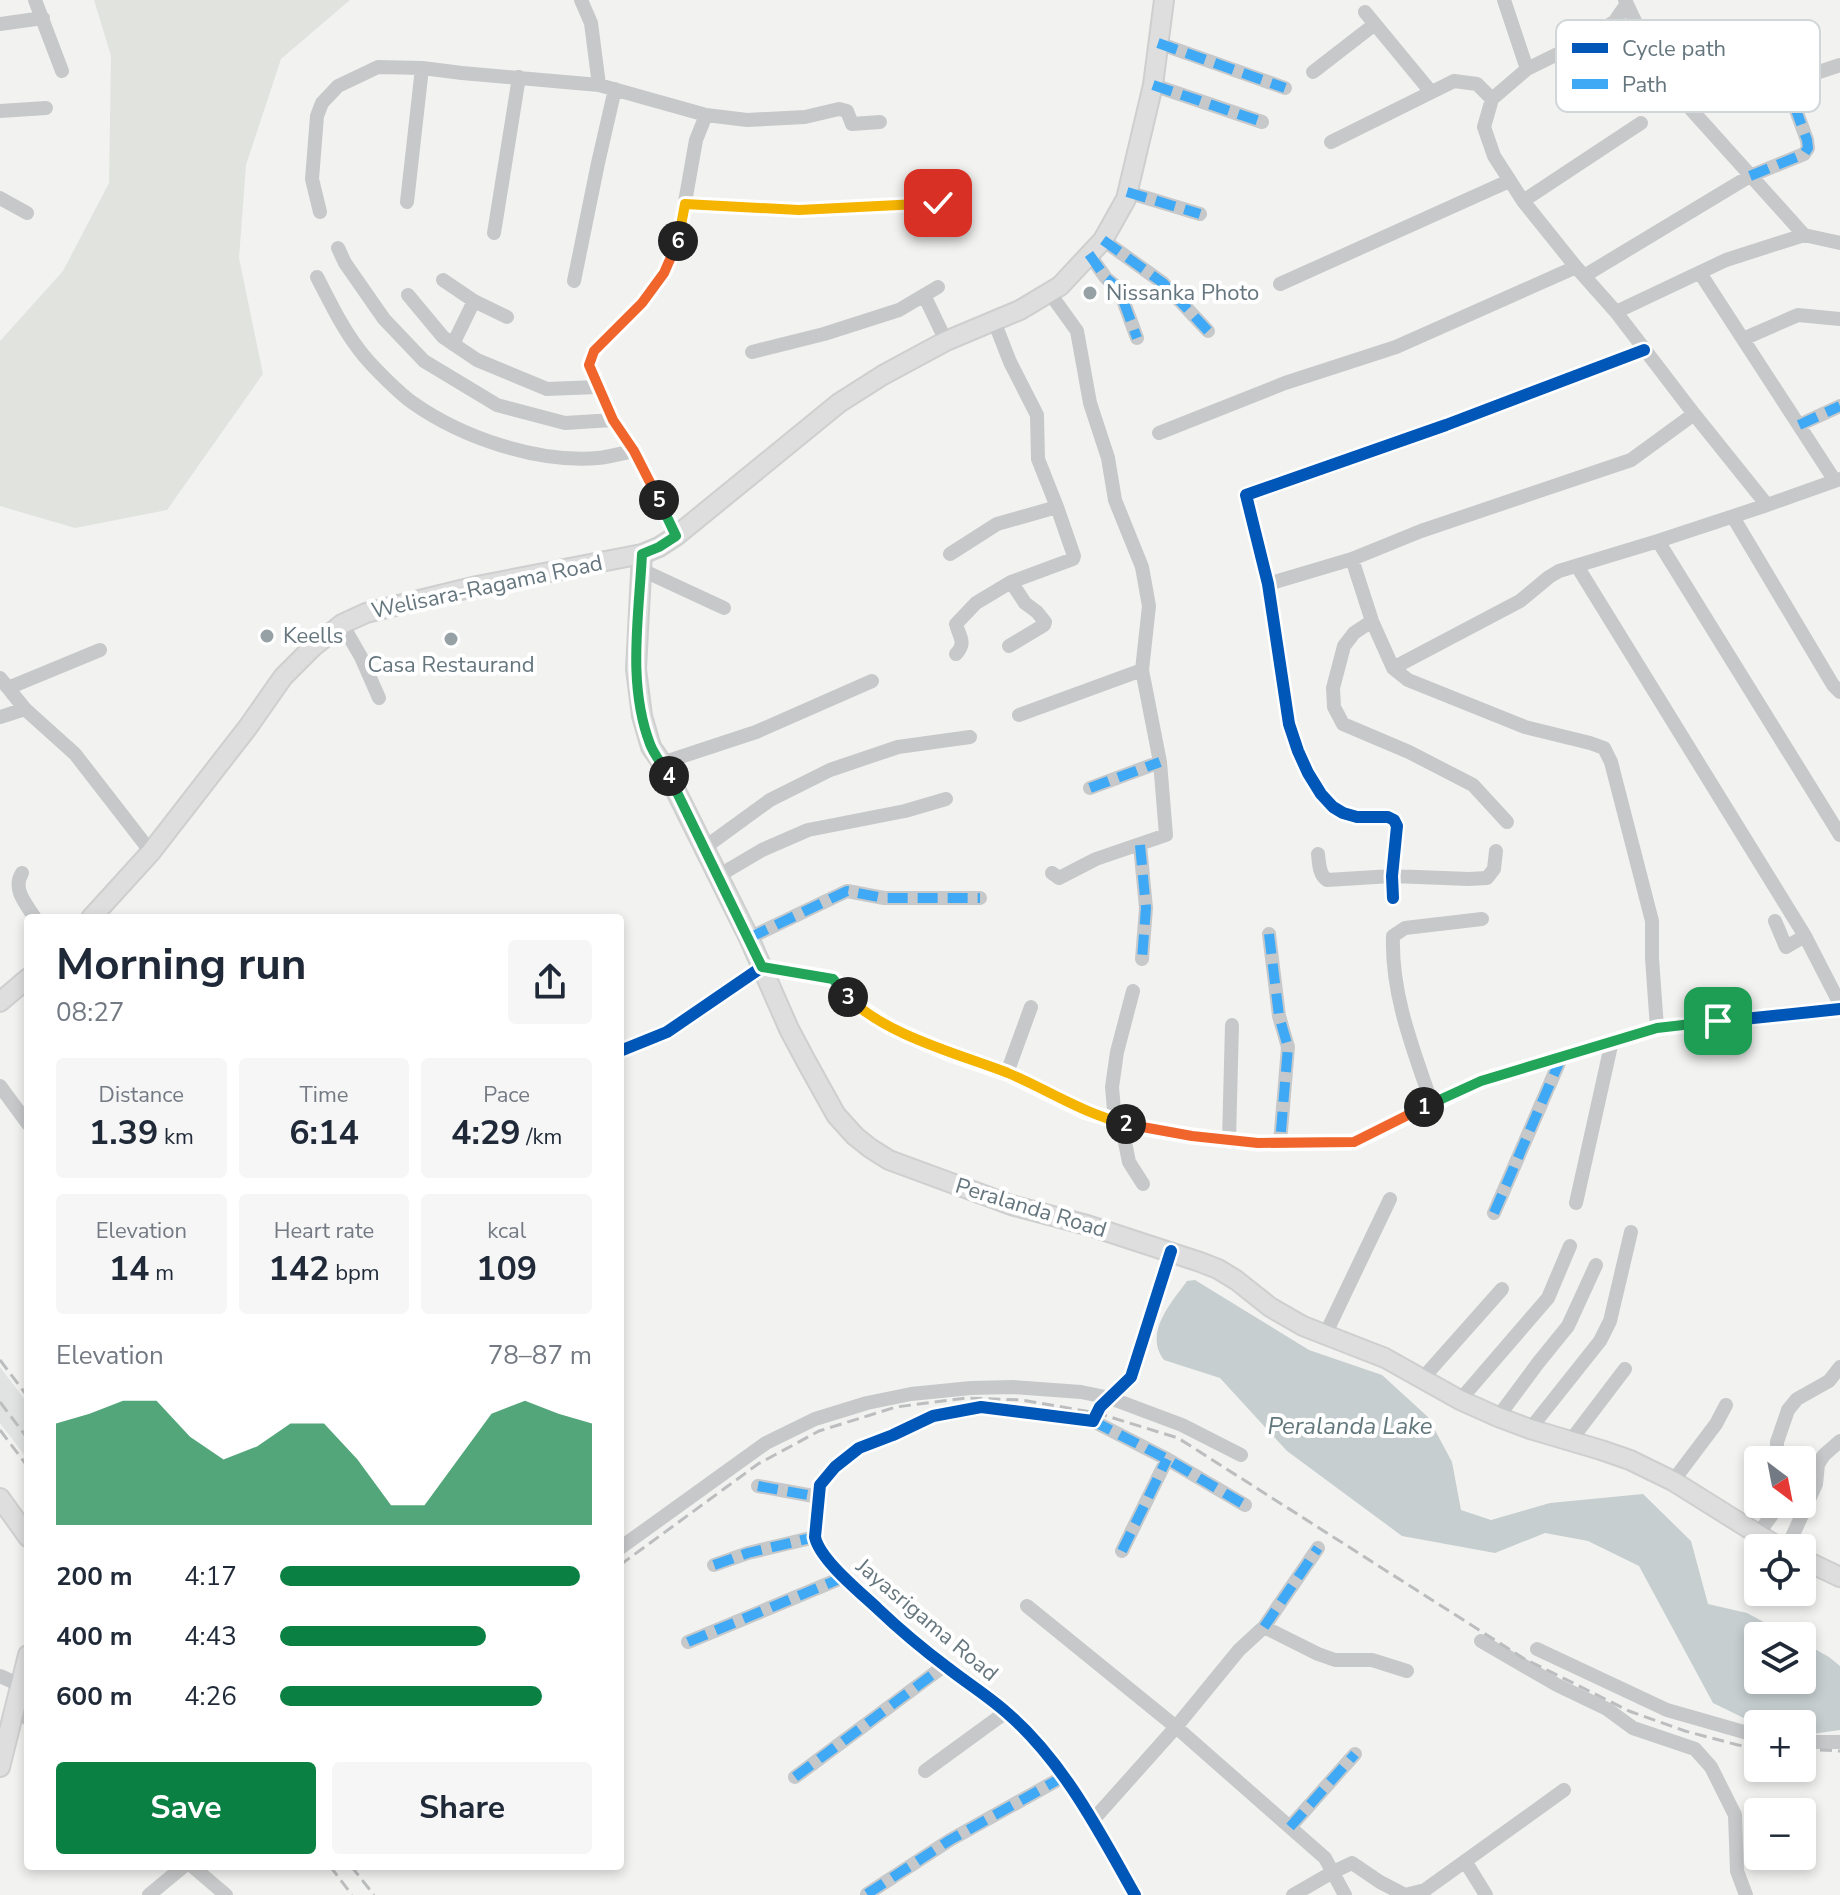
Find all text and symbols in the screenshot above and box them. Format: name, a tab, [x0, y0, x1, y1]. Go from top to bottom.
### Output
legend	[1556, 20, 1820, 112]
text: Cycle path	[1622, 34, 1726, 64]
text: Path	[1622, 70, 1667, 100]
pin	[904, 169, 972, 237]
icon: check	[916, 181, 960, 225]
pin: 6	[658, 221, 698, 261]
text: 6	[671, 226, 685, 256]
place label: Nissanka Photo	[1106, 278, 1259, 308]
marker: Nissanka Photo	[1081, 284, 1099, 302]
pin: 5	[639, 480, 679, 520]
text: 5	[652, 485, 666, 515]
street label: Welisara-Ragama Road	[369, 548, 605, 626]
place label: Keells	[283, 621, 343, 651]
marker: Keells	[258, 627, 276, 645]
marker: Casa Restaurand	[442, 630, 460, 648]
place label: Casa Restaurand	[367, 650, 535, 680]
pin: 4	[649, 756, 689, 796]
text: 4	[662, 761, 676, 791]
text: Morning run	[56, 935, 306, 995]
button: share	[508, 940, 592, 1024]
pin: 3	[828, 977, 868, 1017]
text: 3	[841, 982, 855, 1012]
pin	[1684, 987, 1752, 1055]
text: 08:27	[56, 995, 124, 1030]
icon: arrive	[1696, 999, 1740, 1043]
text: Distance	[99, 1080, 184, 1110]
text: Time	[300, 1080, 348, 1110]
text: Pace	[483, 1080, 530, 1110]
pin: 1	[1404, 1087, 1444, 1127]
text: 1	[1417, 1092, 1431, 1122]
pin: 2	[1106, 1104, 1146, 1144]
text: 2	[1119, 1109, 1133, 1139]
text: 1.39	[89, 1110, 158, 1156]
text: 6:14	[289, 1110, 359, 1156]
text: 4:29	[451, 1110, 521, 1156]
text: km	[158, 1122, 194, 1152]
text: /km	[521, 1122, 562, 1152]
street label: Peralanda Road	[952, 1171, 1110, 1245]
text: Elevation	[96, 1216, 187, 1246]
text: Heart rate	[274, 1216, 374, 1246]
text: kcal	[487, 1216, 526, 1246]
text: 14	[109, 1246, 149, 1292]
text: 142	[268, 1246, 330, 1292]
text: 109	[476, 1246, 537, 1292]
text: m	[149, 1258, 174, 1288]
text: bpm	[330, 1258, 380, 1288]
text: Elevation	[56, 1338, 164, 1373]
text: 78–87 m	[488, 1338, 592, 1373]
water label: Peralanda Lake	[1267, 1410, 1433, 1442]
north arrow	[1744, 1446, 1816, 1518]
map controls	[1744, 1446, 1816, 1870]
button: locate	[1744, 1534, 1816, 1606]
street label: Jayasrigama Road	[849, 1551, 1004, 1688]
text: 200 m	[56, 1559, 133, 1594]
text: 4:17	[184, 1559, 237, 1594]
text: 400 m	[56, 1619, 133, 1654]
text: 4:43	[184, 1619, 237, 1654]
button: layers	[1744, 1622, 1816, 1694]
text: 600 m	[56, 1679, 133, 1714]
text: 4:26	[184, 1679, 237, 1714]
button: +	[1744, 1710, 1816, 1782]
button: Save	[56, 1762, 316, 1854]
button: Share	[332, 1762, 592, 1854]
button: −	[1744, 1798, 1816, 1870]

